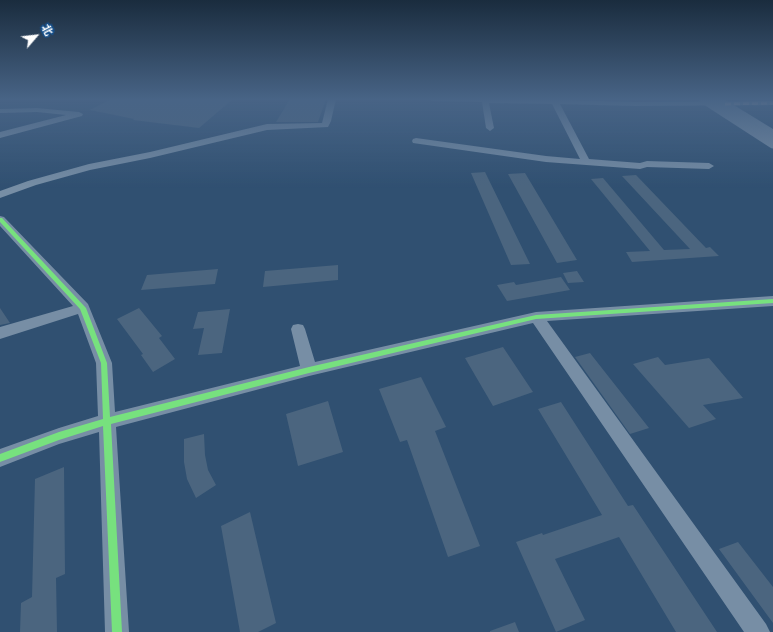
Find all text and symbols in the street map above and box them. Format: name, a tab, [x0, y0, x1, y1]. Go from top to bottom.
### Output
north arrow	[16, 16, 56, 56]
text: 北	[38, 22, 56, 39]

